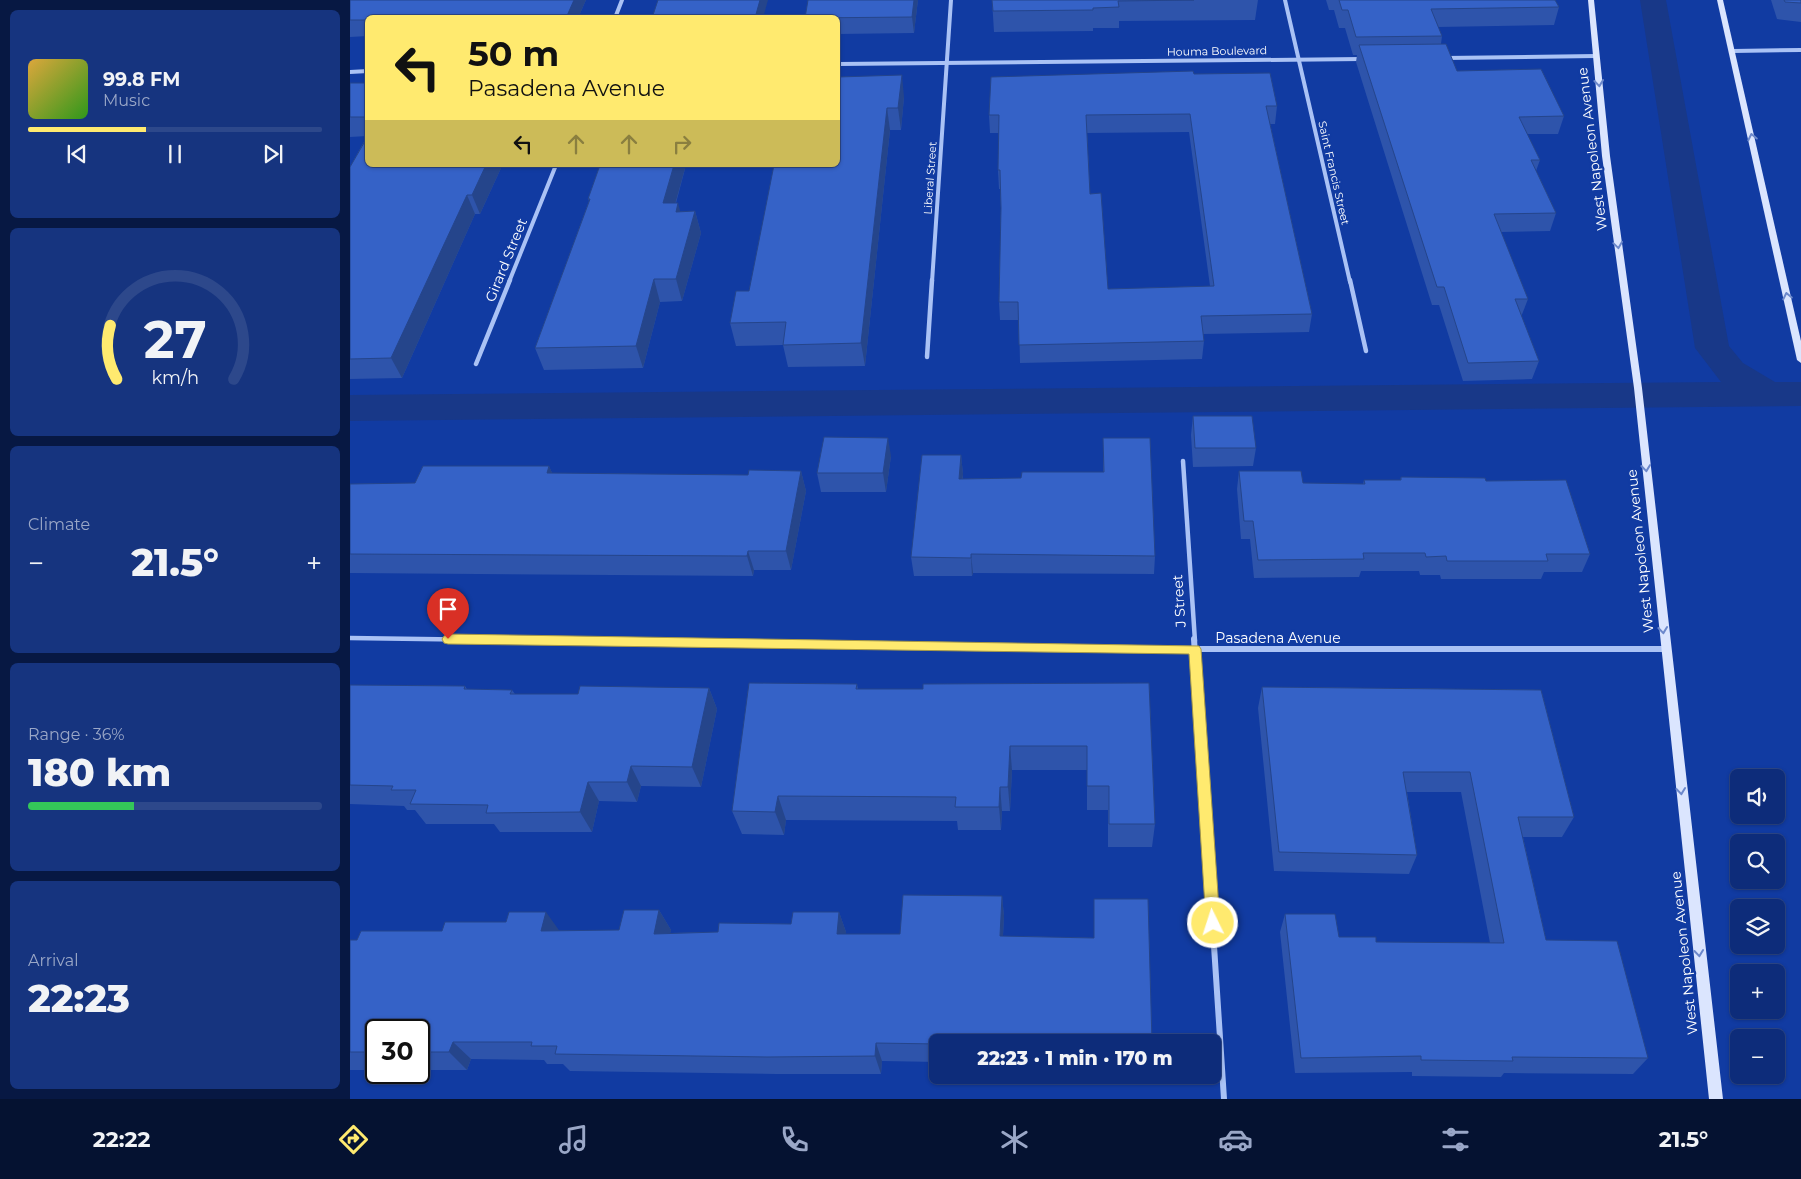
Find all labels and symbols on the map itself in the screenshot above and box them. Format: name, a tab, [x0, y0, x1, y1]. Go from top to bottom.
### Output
street label: Houma Boulevard	[1167, 43, 1267, 59]
street label: West Napoleon Avenue	[1573, 66, 1611, 232]
one-way arrow	[1593, 80, 1604, 88]
street label: Saint Francis Street	[1315, 120, 1353, 227]
one-way arrow	[1747, 133, 1758, 142]
street label: Liberal Street	[920, 141, 940, 215]
street label: Girard Street	[481, 215, 531, 305]
one-way arrow	[1612, 241, 1623, 249]
one-way arrow	[1782, 291, 1793, 300]
one-way arrow	[1640, 464, 1651, 472]
street label: West Napoleon Avenue	[1622, 468, 1658, 634]
street label: J Street	[1168, 574, 1190, 629]
pin	[427, 588, 469, 639]
one-way arrow	[1658, 626, 1669, 634]
street label: Pasadena Avenue	[1215, 629, 1341, 647]
one-way arrow	[1675, 787, 1686, 795]
street label: West Napoleon Avenue	[1666, 870, 1702, 1036]
position arrow	[1186, 896, 1238, 948]
one-way arrow	[1693, 949, 1704, 957]
speed limit sign: 30	[365, 1019, 430, 1084]

